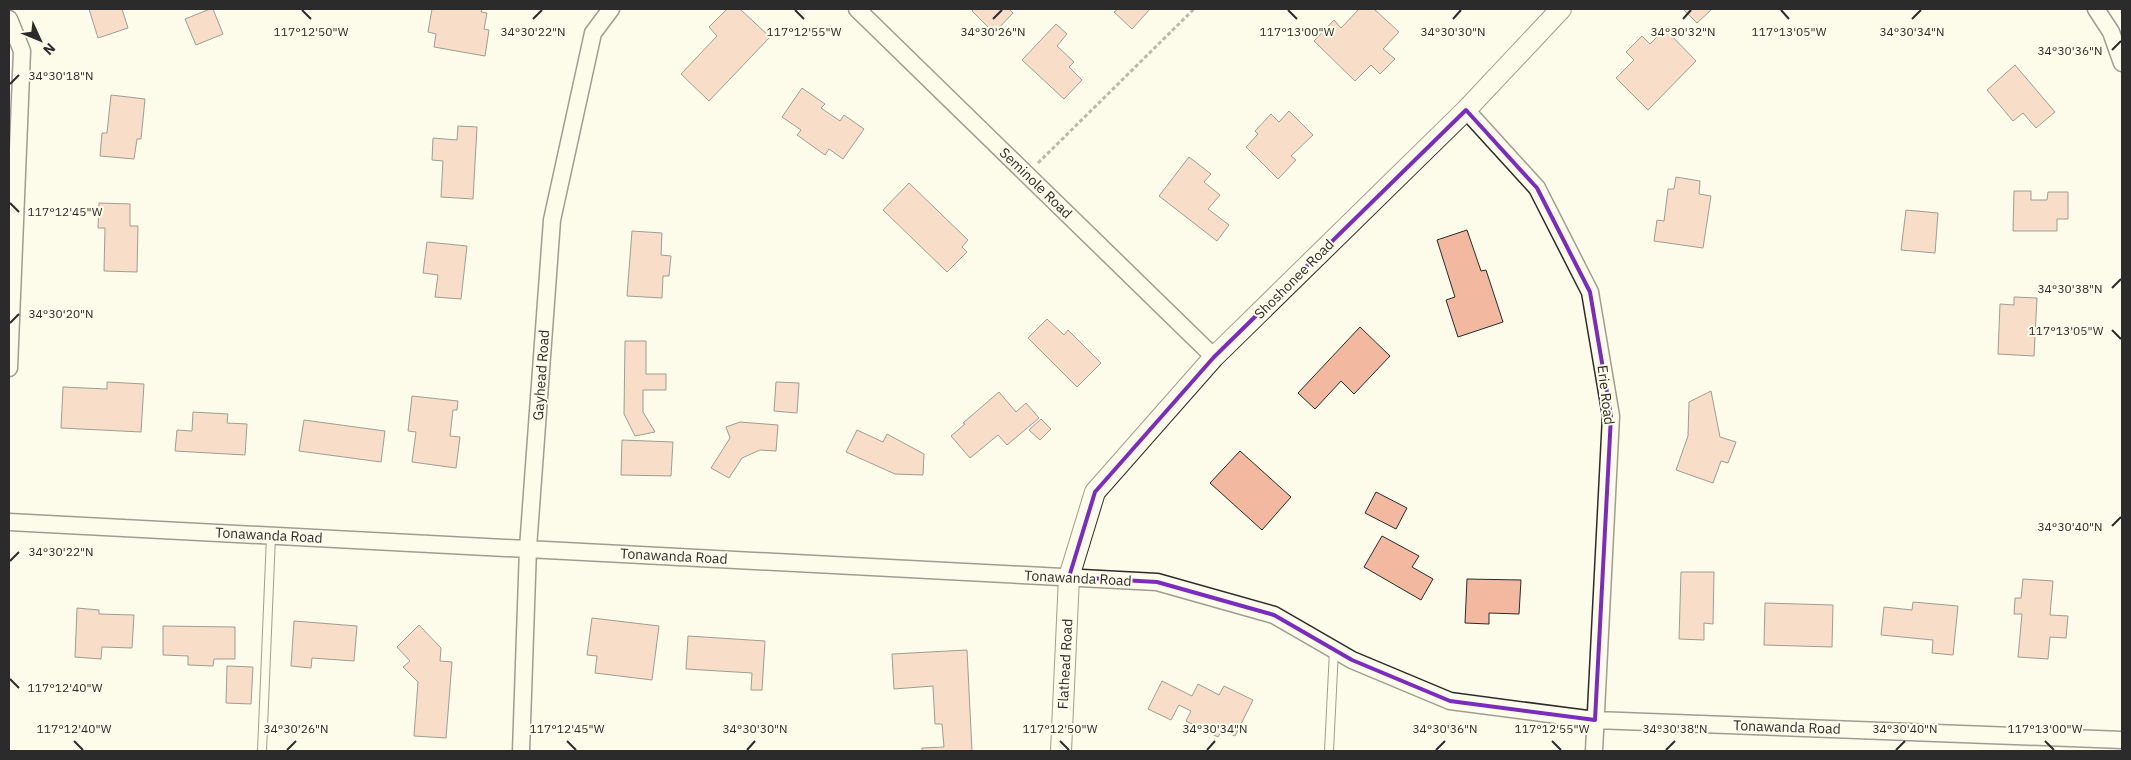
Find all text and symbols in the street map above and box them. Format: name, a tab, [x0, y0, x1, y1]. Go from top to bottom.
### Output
north arrow	[15, 15, 65, 65]
text: 117°12'50"W	[274, 24, 349, 39]
text: 34°30'22"N	[500, 24, 566, 39]
text: 117°12'55"W	[767, 24, 842, 39]
text: 34°30'26"N	[960, 24, 1026, 39]
text: 117°13'00"W	[1260, 24, 1335, 39]
text: 34°30'30"N	[1420, 24, 1486, 39]
text: 34°30'32"N	[1650, 24, 1716, 39]
text: 117°13'05"W	[1752, 24, 1827, 39]
text: 34°30'34"N	[1879, 24, 1945, 39]
text: N	[39, 39, 59, 59]
text: 34°30'36"N	[2037, 43, 2103, 58]
text: 34°30'18"N	[28, 68, 94, 83]
street label: Seminole Road	[996, 144, 1076, 222]
text: 117°12'45"W	[28, 204, 103, 219]
street label: Shoshonee Road	[1250, 235, 1338, 323]
text: 34°30'38"N	[2037, 281, 2103, 296]
text: 34°30'20"N	[28, 306, 94, 321]
text: 117°13'05"W	[2029, 323, 2104, 338]
street label: Gayhead Road	[529, 329, 553, 421]
street label: Erie Road	[1593, 364, 1619, 426]
text: 34°30'40"N	[2037, 519, 2103, 534]
street label: Tonawanda Road	[215, 523, 323, 547]
text: 34°30'22"N	[28, 544, 94, 559]
street label: Tonawanda Road	[620, 544, 728, 568]
street label: Tonawanda Road	[1024, 566, 1132, 590]
street label: Flathead Road	[1054, 618, 1076, 710]
text: 117°12'40"W	[28, 680, 103, 695]
street label: Tonawanda Road	[1733, 716, 1841, 738]
text: 117°12'40"W	[37, 721, 112, 736]
text: 34°30'26"N	[263, 721, 329, 736]
text: 117°12'45"W	[530, 721, 605, 736]
text: 34°30'30"N	[722, 721, 788, 736]
text: 117°12'50"W	[1023, 721, 1098, 736]
text: 34°30'34"N	[1182, 721, 1248, 736]
text: 34°30'36"N	[1412, 721, 1478, 736]
text: 117°12'55"W	[1515, 721, 1590, 736]
text: 34°30'38"N	[1642, 721, 1708, 736]
text: 34°30'40"N	[1872, 721, 1938, 736]
text: 117°13'00"W	[2008, 721, 2083, 736]

